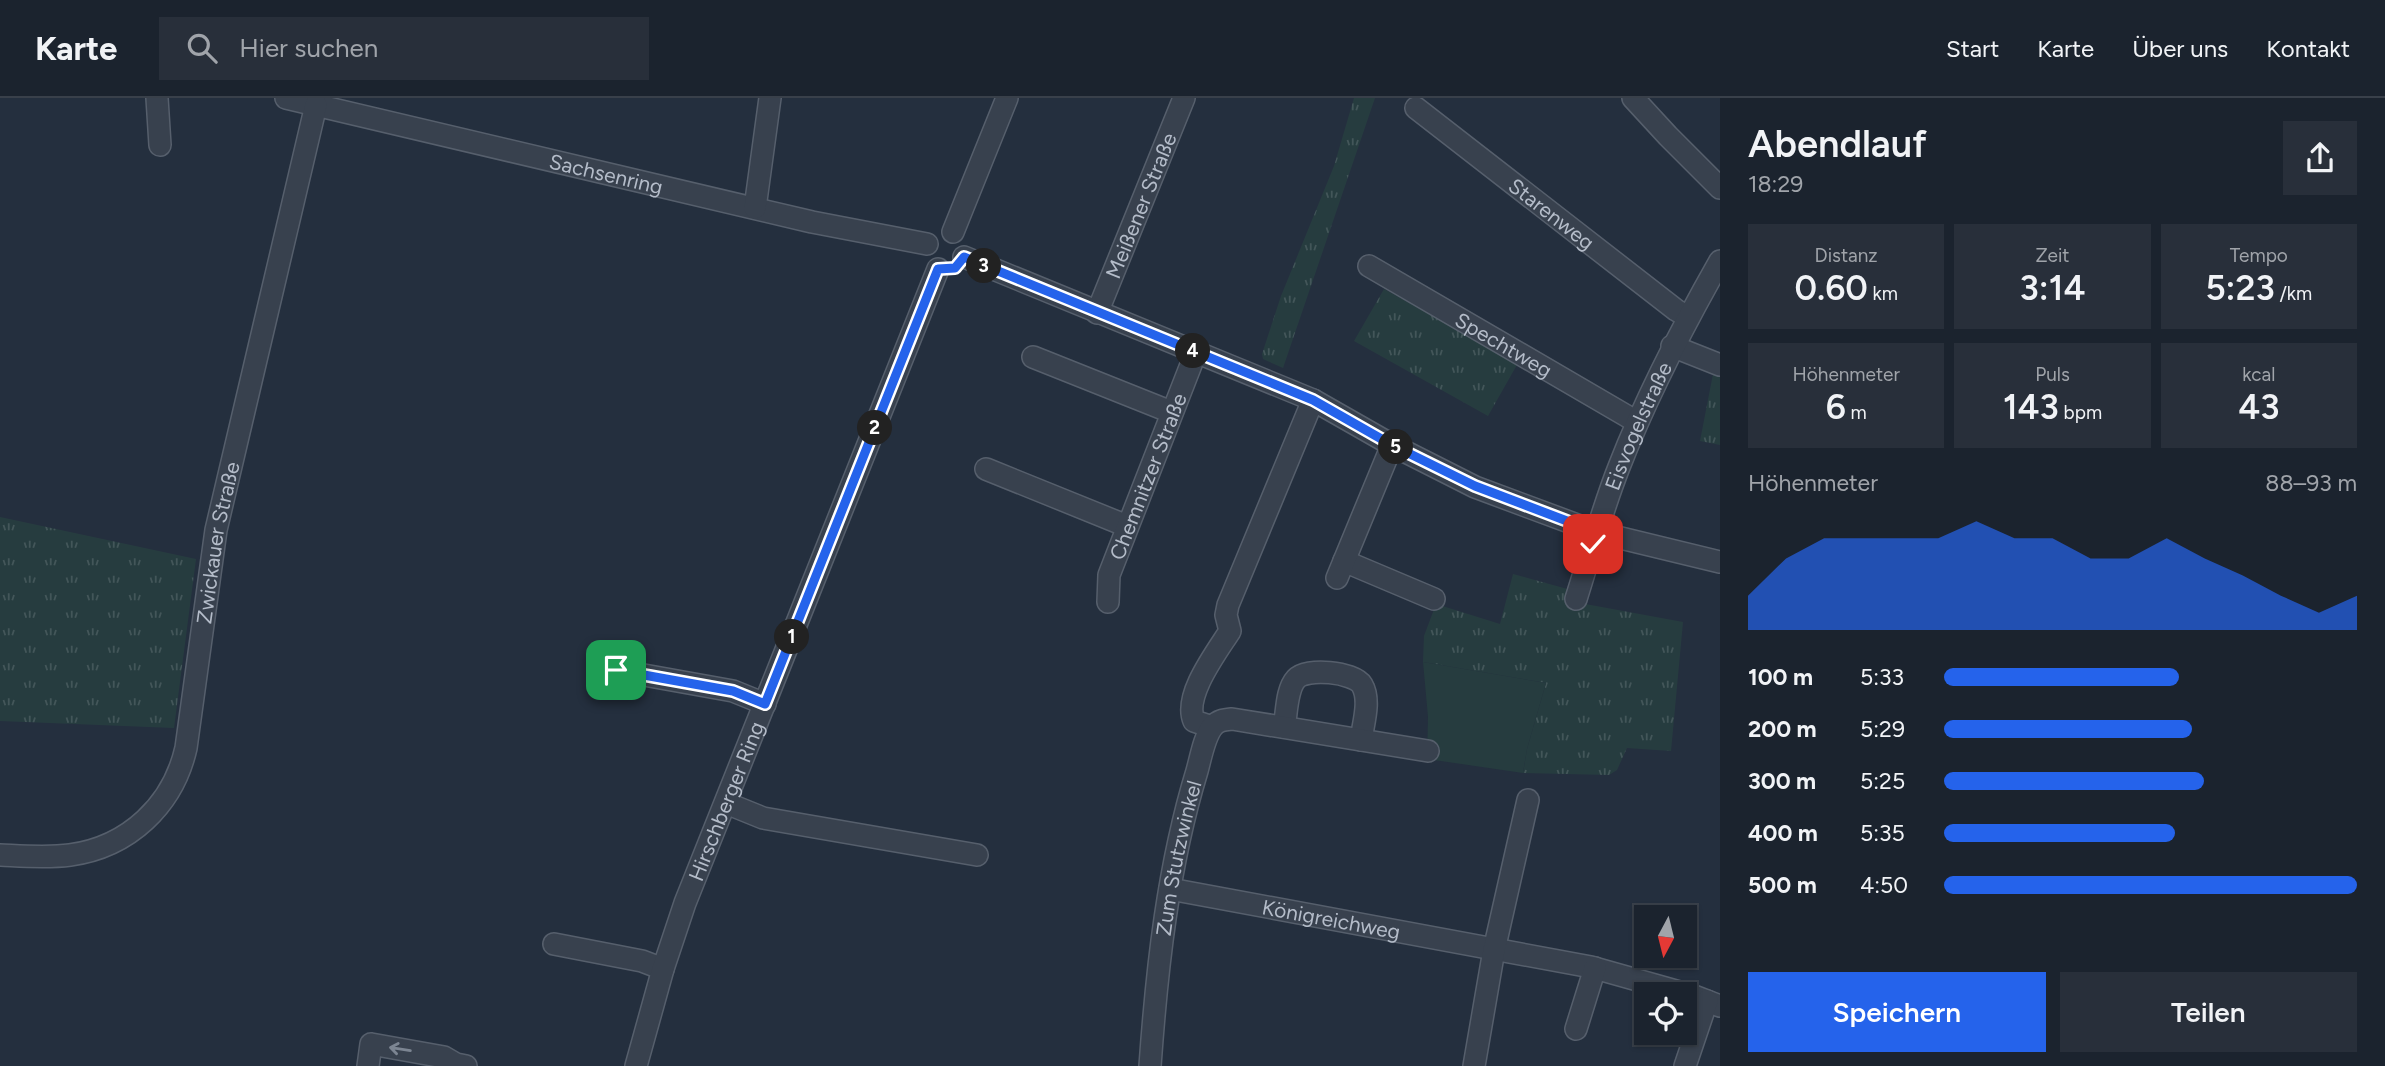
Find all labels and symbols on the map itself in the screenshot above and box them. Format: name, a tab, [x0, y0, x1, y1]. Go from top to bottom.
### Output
street label: Meißener Straße	[1100, 129, 1181, 282]
street label: Sachsenring	[547, 148, 665, 199]
street label: Starenweg	[1504, 172, 1600, 255]
pin: 3	[967, 248, 1002, 284]
street label: Spechtweg	[1451, 307, 1557, 382]
pin: 4	[1176, 334, 1210, 368]
street label: Eisvogelstraße	[1599, 358, 1676, 493]
street label: Chemnitzer Straße	[1104, 389, 1191, 563]
pin: 2	[858, 410, 892, 446]
pin: 5	[1378, 430, 1414, 464]
street label: Zwickauer Straße	[191, 459, 244, 625]
pin	[1563, 514, 1623, 574]
pin: 1	[774, 620, 810, 654]
pin	[586, 640, 646, 700]
street label: Hirschberger Ring	[683, 718, 769, 885]
street label: Zum Stutzwinkel	[1150, 777, 1206, 937]
street label: Königreichweg	[1260, 894, 1402, 944]
north arrow	[1634, 905, 1698, 968]
one-way arrow	[389, 1042, 412, 1055]

